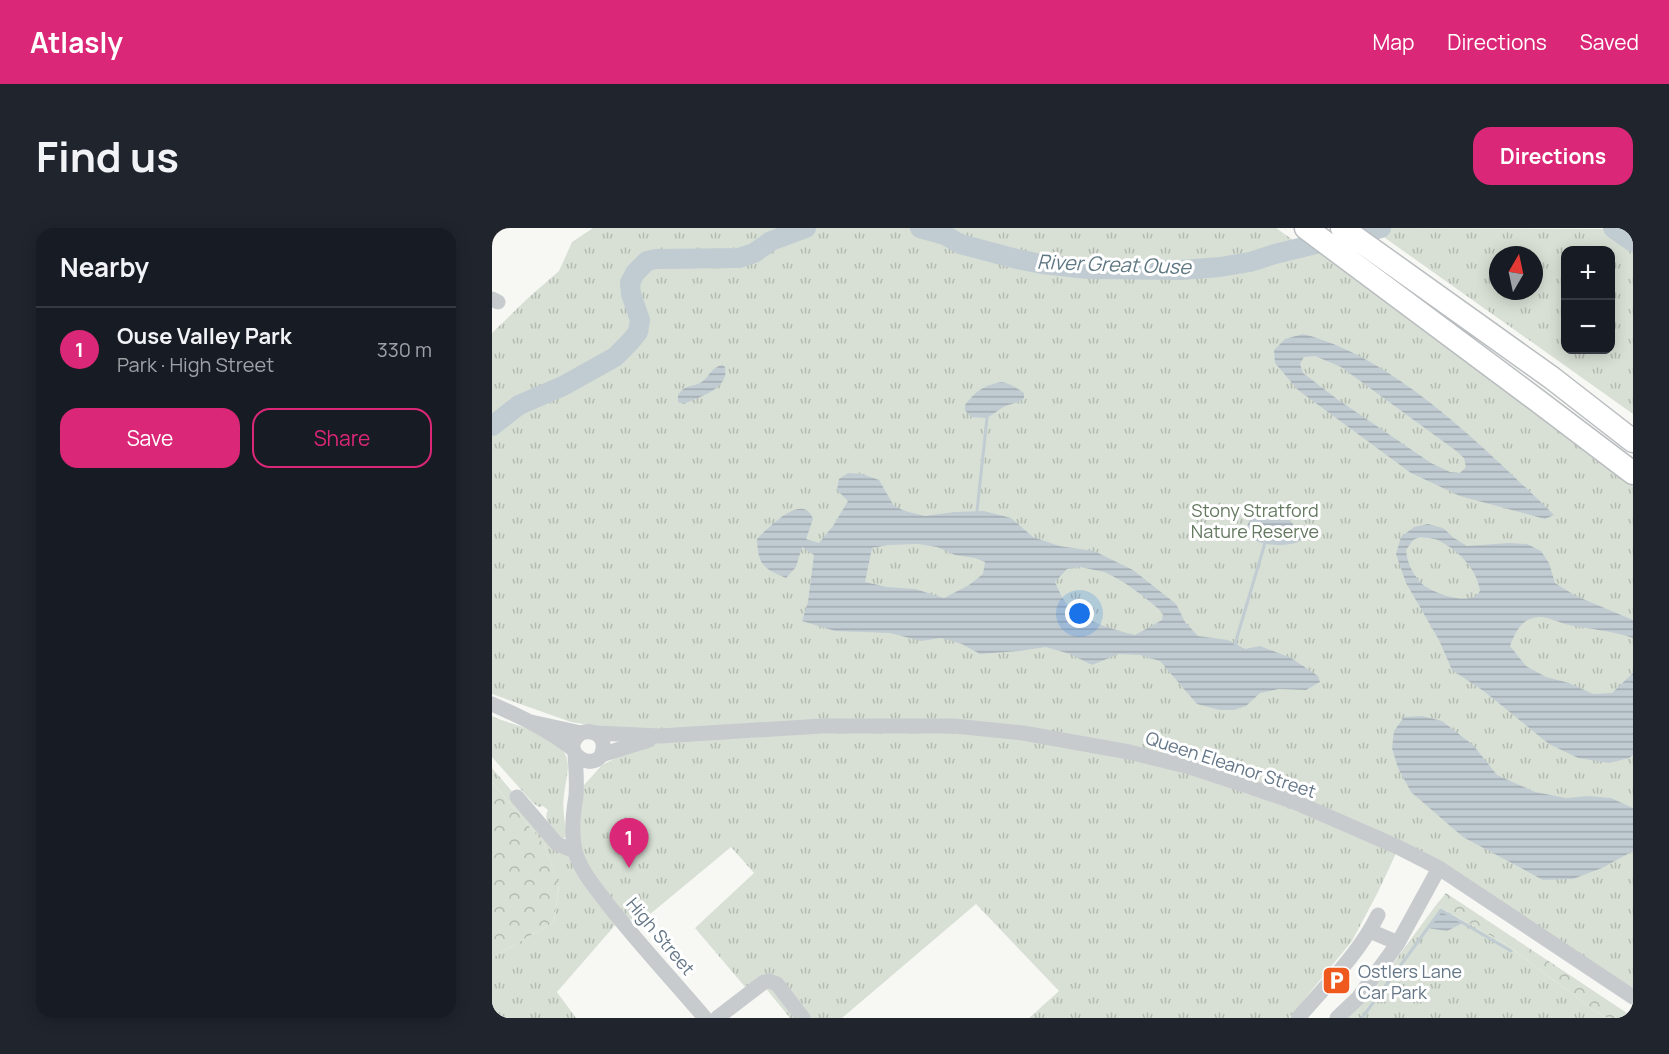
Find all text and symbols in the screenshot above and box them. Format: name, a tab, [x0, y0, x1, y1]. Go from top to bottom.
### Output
text: Atlasly	[30, 23, 123, 61]
text: Map	[1373, 28, 1414, 56]
text: Directions	[1447, 28, 1547, 56]
text: Saved	[1580, 28, 1639, 56]
text: Find us	[36, 127, 179, 185]
button: Directions	[1473, 127, 1633, 185]
north arrow	[1489, 246, 1543, 300]
map controls	[1561, 246, 1615, 354]
button: +	[1561, 246, 1615, 300]
water label: River Great Ouse	[1036, 248, 1193, 280]
text: Nearby	[60, 249, 149, 285]
button: −	[1561, 300, 1615, 354]
text: Ouse Valley Park	[117, 321, 292, 351]
text: 1	[75, 336, 84, 363]
text: 330 m	[377, 336, 432, 363]
text: Park · High Street	[117, 351, 274, 378]
button: Save	[60, 408, 240, 468]
button: Share	[252, 408, 432, 468]
park label: Stony Stratford Nature Reserve	[1191, 498, 1319, 543]
your location	[1065, 599, 1094, 628]
street label: Queen Eleanor Street	[1143, 725, 1319, 803]
pin: 1	[610, 818, 648, 868]
street label: High Street	[621, 892, 701, 980]
place label: Ostlers Lane Car Park	[1358, 959, 1462, 1004]
parking icon: Ostlers Lane Car Park	[1321, 965, 1353, 997]

